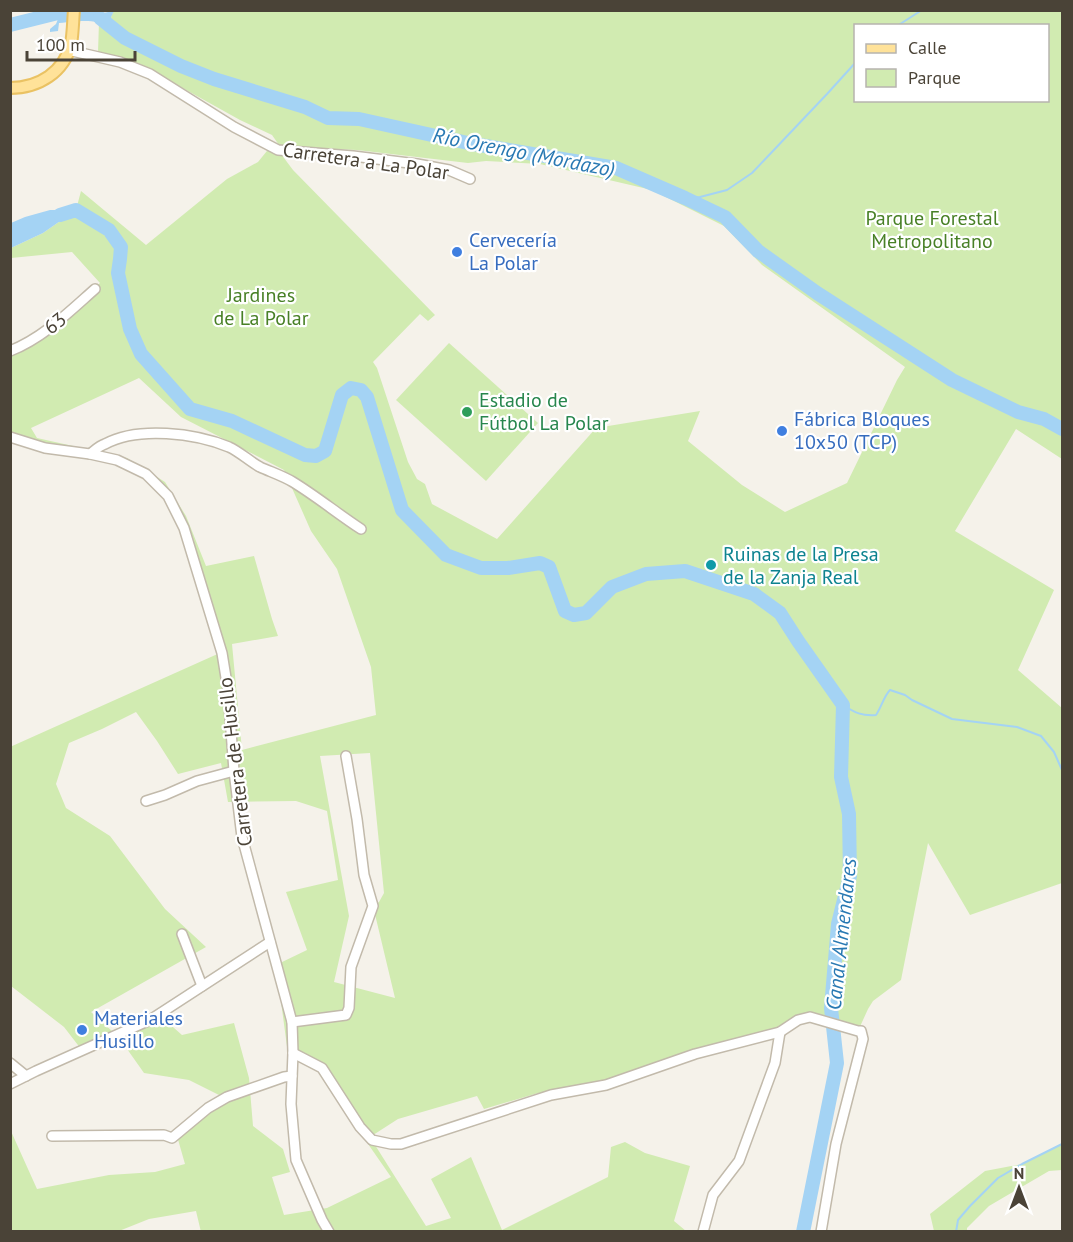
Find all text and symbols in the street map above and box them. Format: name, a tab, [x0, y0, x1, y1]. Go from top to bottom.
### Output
scale bar	[27, 24, 135, 62]
legend	[854, 24, 1049, 102]
text: 100 m	[36, 33, 85, 56]
text: Calle	[908, 36, 947, 59]
text: Parque	[908, 66, 961, 89]
water label: Río Orengo (Mordazo)	[431, 121, 617, 183]
street label: Carretera a La Polar	[281, 136, 451, 186]
park label: Parque Forestal Metropolitano	[865, 205, 999, 254]
place label: Cervecería La Polar	[469, 227, 557, 276]
marker: Cervecería La Polar	[450, 245, 464, 259]
park label: Jardines de La Polar	[213, 282, 309, 331]
street label: 63	[38, 306, 72, 340]
place label: Estadio de Fútbol La Polar	[479, 387, 609, 436]
marker: Estadio de Fútbol La Polar	[460, 405, 474, 419]
place label: Fábrica Bloques 10x50 (TCP)	[794, 406, 930, 455]
marker: Fábrica Bloques 10x50 (TCP)	[775, 424, 789, 438]
place label: Ruinas de la Presa de la Zanja Real	[723, 541, 879, 590]
marker: Ruinas de la Presa de la Zanja Real	[704, 558, 718, 572]
street label: Carretera de Husillo	[212, 676, 258, 848]
water label: Canal Almendares	[820, 856, 862, 1011]
place label: Materiales Husillo	[94, 1005, 183, 1054]
marker: Materiales Husillo	[75, 1023, 89, 1037]
north arrow	[989, 1158, 1049, 1218]
text: N	[1014, 1163, 1024, 1183]

